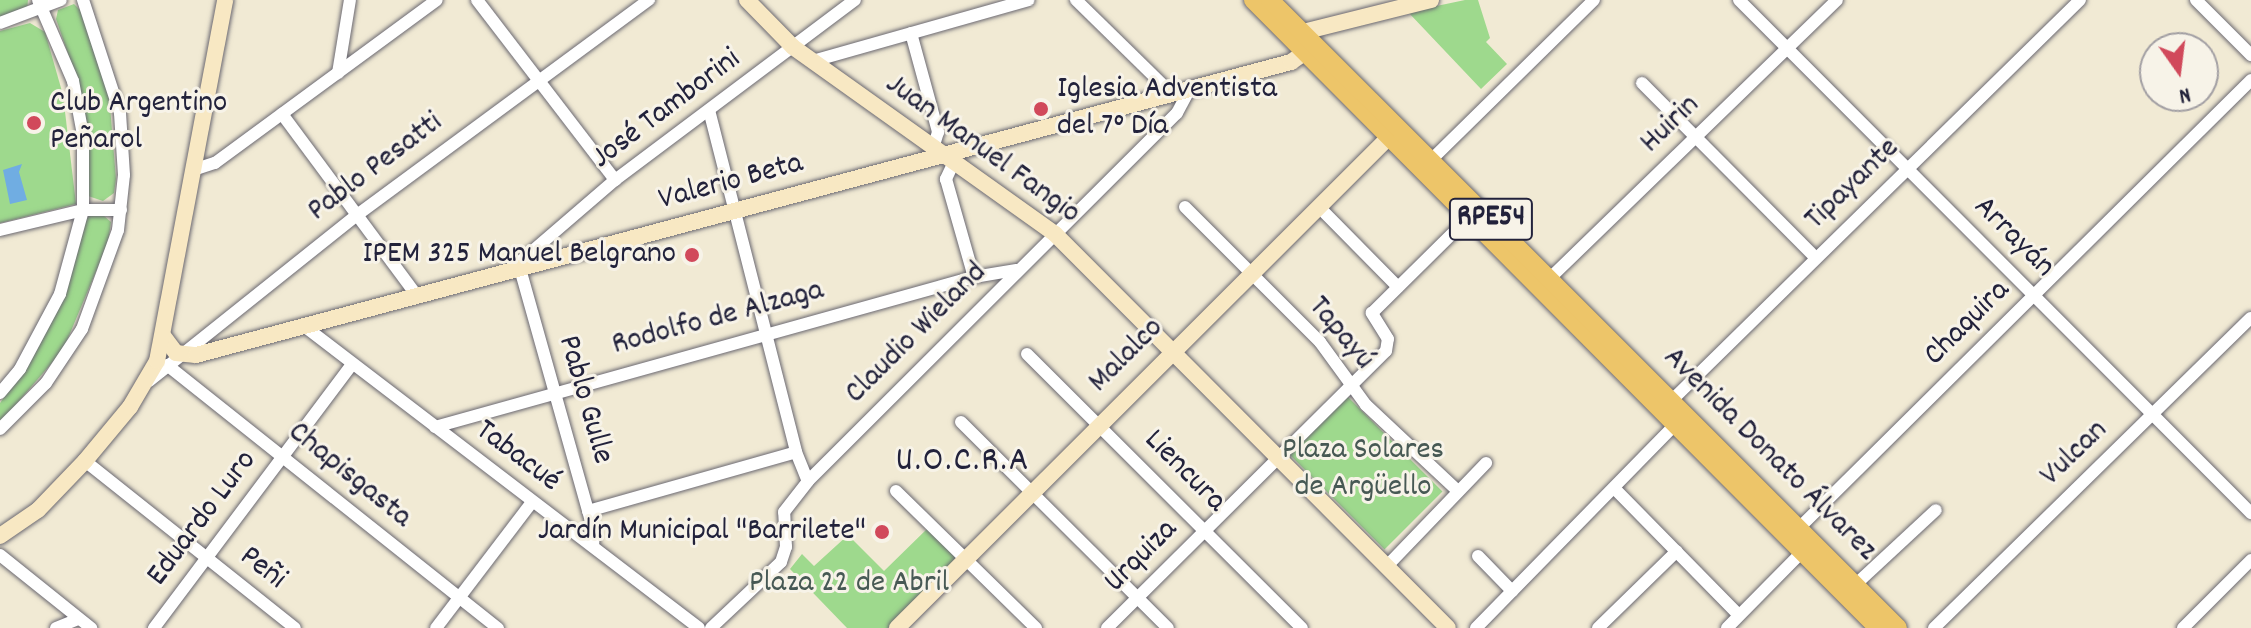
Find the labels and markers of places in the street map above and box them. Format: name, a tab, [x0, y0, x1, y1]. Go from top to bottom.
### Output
place label: Iglesia Adventista del 7° Día	[1057, 72, 1277, 147]
place label: Club Argentino Peñarol	[50, 86, 227, 161]
marker: Iglesia Adventista del 7° Día	[1032, 100, 1050, 118]
marker: Club Argentino Peñarol	[25, 114, 43, 132]
place label: IPEM 325 Manuel Belgrano	[362, 236, 676, 274]
marker: IPEM 325 Manuel Belgrano	[683, 246, 701, 264]
place label: Jardín Municipal "Barrilete"	[538, 513, 866, 551]
marker: Jardín Municipal "Barrilete"	[873, 523, 891, 541]

